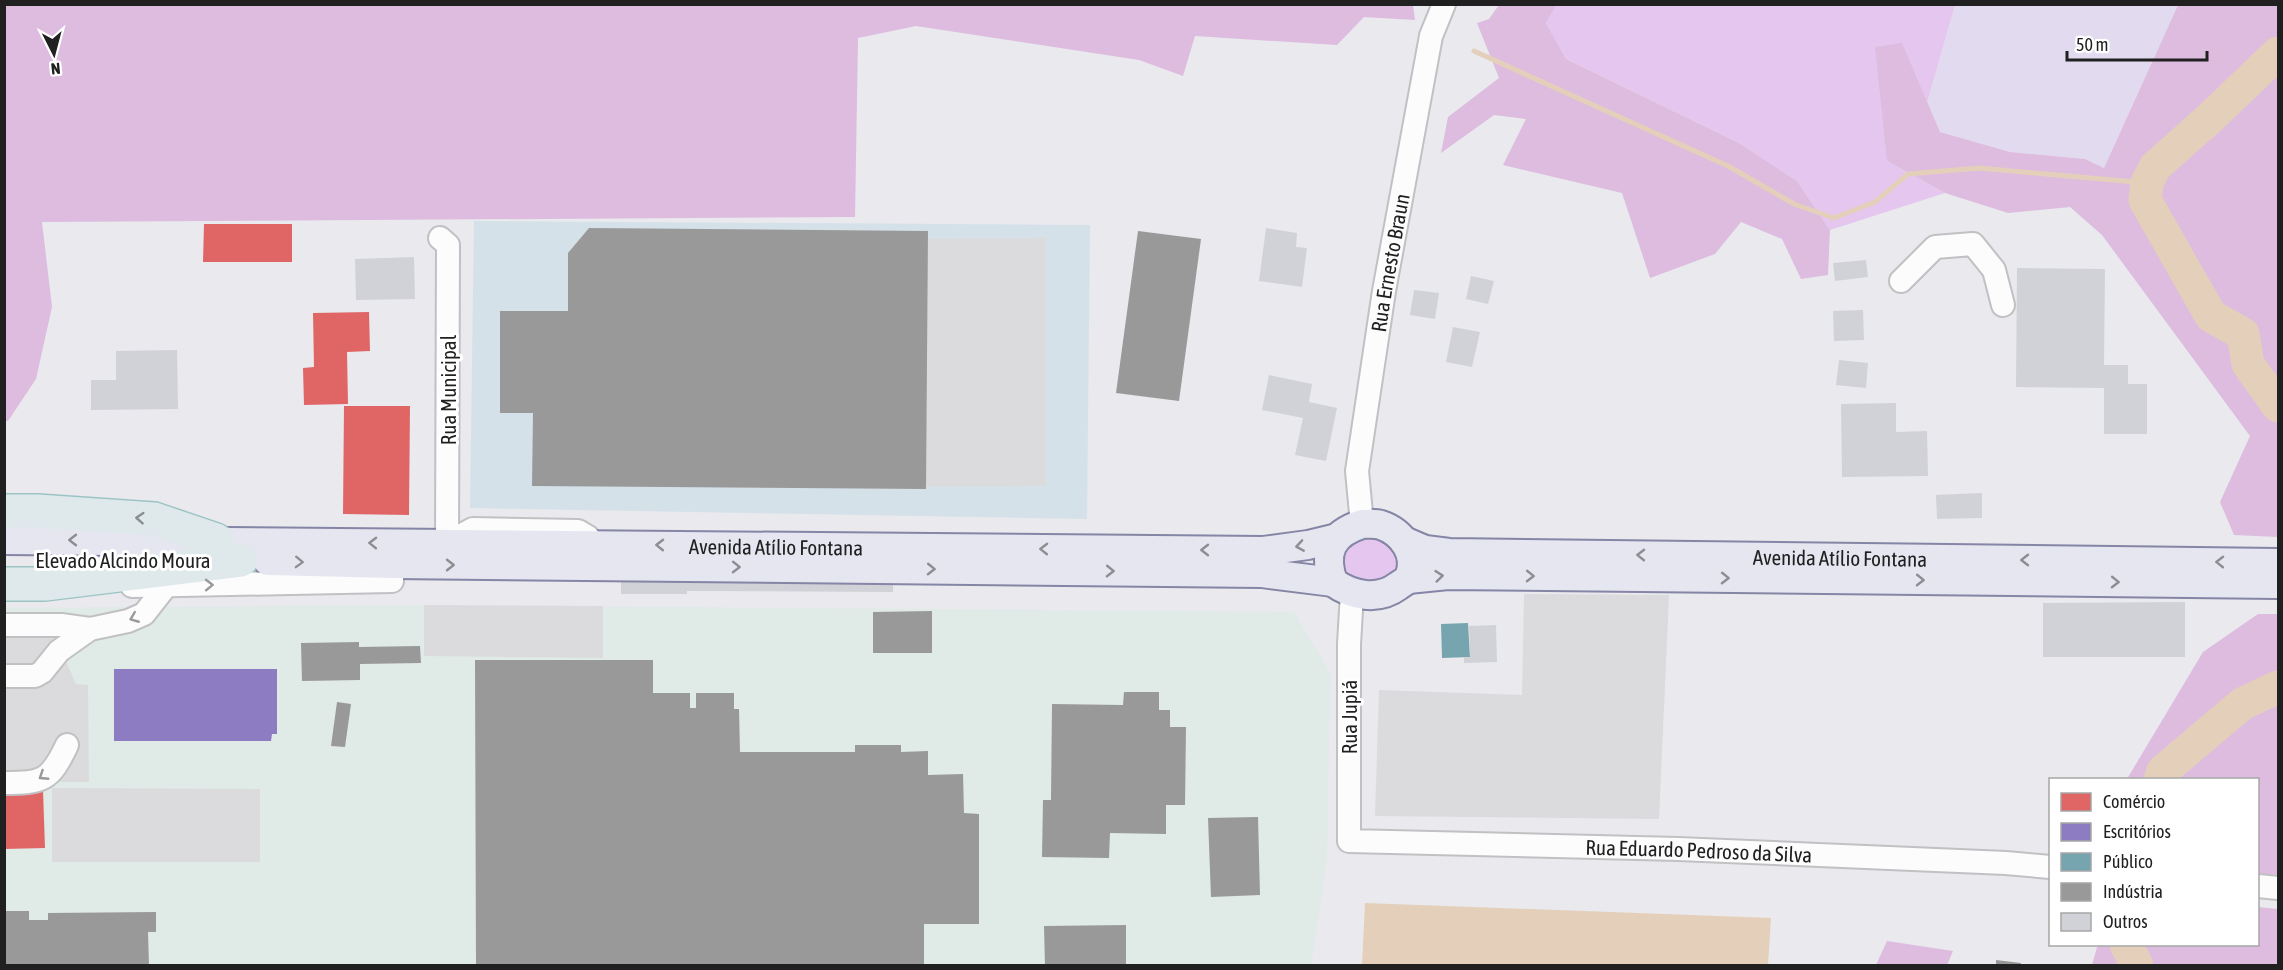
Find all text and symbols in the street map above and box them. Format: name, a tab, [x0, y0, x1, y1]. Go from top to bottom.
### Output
north arrow	[24, 24, 84, 84]
scale bar	[2067, 24, 2206, 62]
text: 50 m	[2076, 34, 2108, 55]
text: N	[50, 59, 61, 78]
street label: Rua Ernesto Braun	[1366, 192, 1414, 334]
street label: Rua Municipal	[436, 334, 460, 445]
one-way arrow	[135, 512, 144, 525]
one-way arrow	[69, 534, 78, 546]
street label: Avenida Atílio Fontana	[689, 534, 863, 560]
one-way arrow	[369, 537, 378, 549]
one-way arrow	[655, 539, 664, 551]
one-way arrow	[1296, 539, 1306, 552]
one-way arrow	[1039, 543, 1048, 555]
one-way arrow	[1200, 544, 1209, 556]
street label: Avenida Atílio Fontana	[1753, 545, 1927, 571]
street label: Elevado Alcindo Moura	[35, 548, 211, 572]
one-way arrow	[1637, 549, 1646, 561]
one-way arrow	[2021, 554, 2030, 566]
one-way arrow	[295, 556, 304, 568]
one-way arrow	[2216, 556, 2225, 568]
one-way arrow	[446, 559, 455, 571]
one-way arrow	[732, 561, 741, 573]
one-way arrow	[927, 563, 936, 575]
one-way arrow	[1105, 565, 1114, 577]
one-way arrow	[1435, 570, 1444, 583]
one-way arrow	[1525, 570, 1534, 582]
one-way arrow	[1720, 572, 1729, 584]
one-way arrow	[1915, 574, 1924, 586]
one-way arrow	[2110, 576, 2119, 589]
one-way arrow	[204, 579, 213, 591]
one-way arrow	[130, 611, 141, 623]
street label: Rua Jupiá	[1337, 680, 1361, 754]
one-way arrow	[39, 769, 49, 781]
legend	[2049, 778, 2259, 946]
text: Comércio	[2103, 791, 2165, 812]
text: Escritórios	[2103, 821, 2171, 842]
street label: Rua Eduardo Pedroso da Silva	[1585, 835, 1813, 867]
text: Público	[2103, 851, 2153, 872]
text: Indústria	[2103, 881, 2163, 902]
text: Outros	[2103, 911, 2148, 932]

